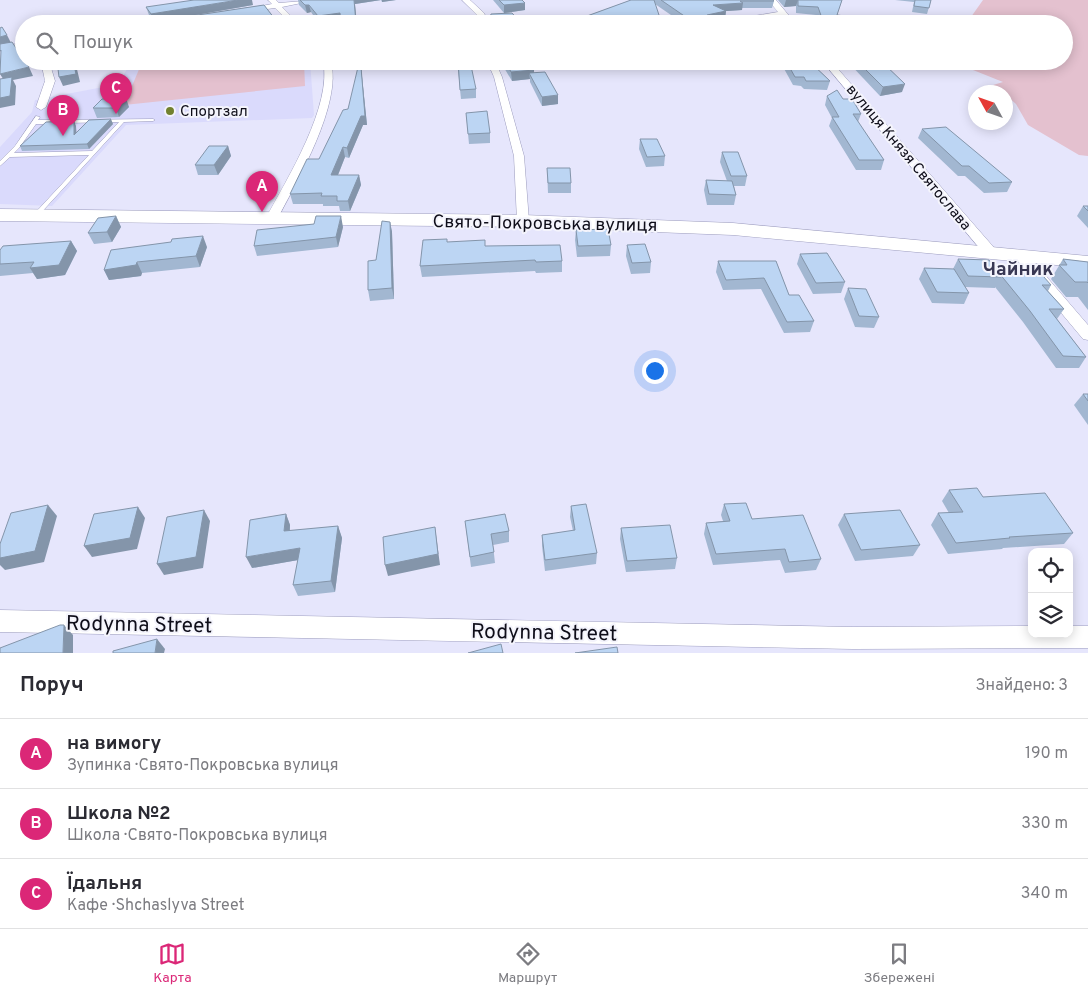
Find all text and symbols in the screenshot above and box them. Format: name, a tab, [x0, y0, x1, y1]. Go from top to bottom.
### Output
search box	[15, 15, 1073, 70]
icon: search	[33, 29, 61, 57]
text: Пошук	[73, 31, 133, 55]
pin: C	[100, 73, 132, 114]
street label: вулиця Князя Святослава	[841, 81, 975, 235]
north arrow	[968, 85, 1013, 130]
pin: B	[47, 95, 79, 136]
place label: Спортзал	[180, 103, 248, 122]
marker: Спортзал	[164, 105, 176, 117]
pin: A	[246, 171, 278, 212]
street label: Свято-Покровська вулиця	[432, 211, 658, 238]
district label: Чайник	[983, 258, 1053, 282]
your location	[642, 358, 668, 384]
map controls	[1028, 548, 1073, 638]
button: locate	[1028, 548, 1073, 593]
button: layers	[1028, 593, 1073, 638]
street label: Rodynna Street	[66, 611, 212, 640]
street label: Rodynna Street	[471, 619, 617, 648]
text: Поруч	[20, 672, 84, 699]
text: Знайдено: 3	[976, 676, 1068, 696]
text: на вимогу	[67, 732, 161, 756]
text: A	[30, 744, 42, 764]
text: 190 m	[1025, 744, 1068, 764]
text: Зупинка · Свято-Покровська вулиця	[67, 756, 338, 776]
text: Школа №2	[67, 802, 171, 826]
text: B	[30, 814, 42, 834]
text: 330 m	[1021, 814, 1068, 834]
text: Школа · Свято-Покровська вулиця	[67, 826, 327, 846]
text: Їдальня	[67, 872, 142, 896]
text: C	[31, 884, 41, 904]
text: 340 m	[1021, 884, 1068, 904]
text: Кафе · Shchaslyva Street	[67, 896, 245, 916]
tab: Карта	[153, 940, 192, 987]
tab: Маршрут	[498, 940, 557, 987]
tab: Збережені	[864, 940, 935, 987]

